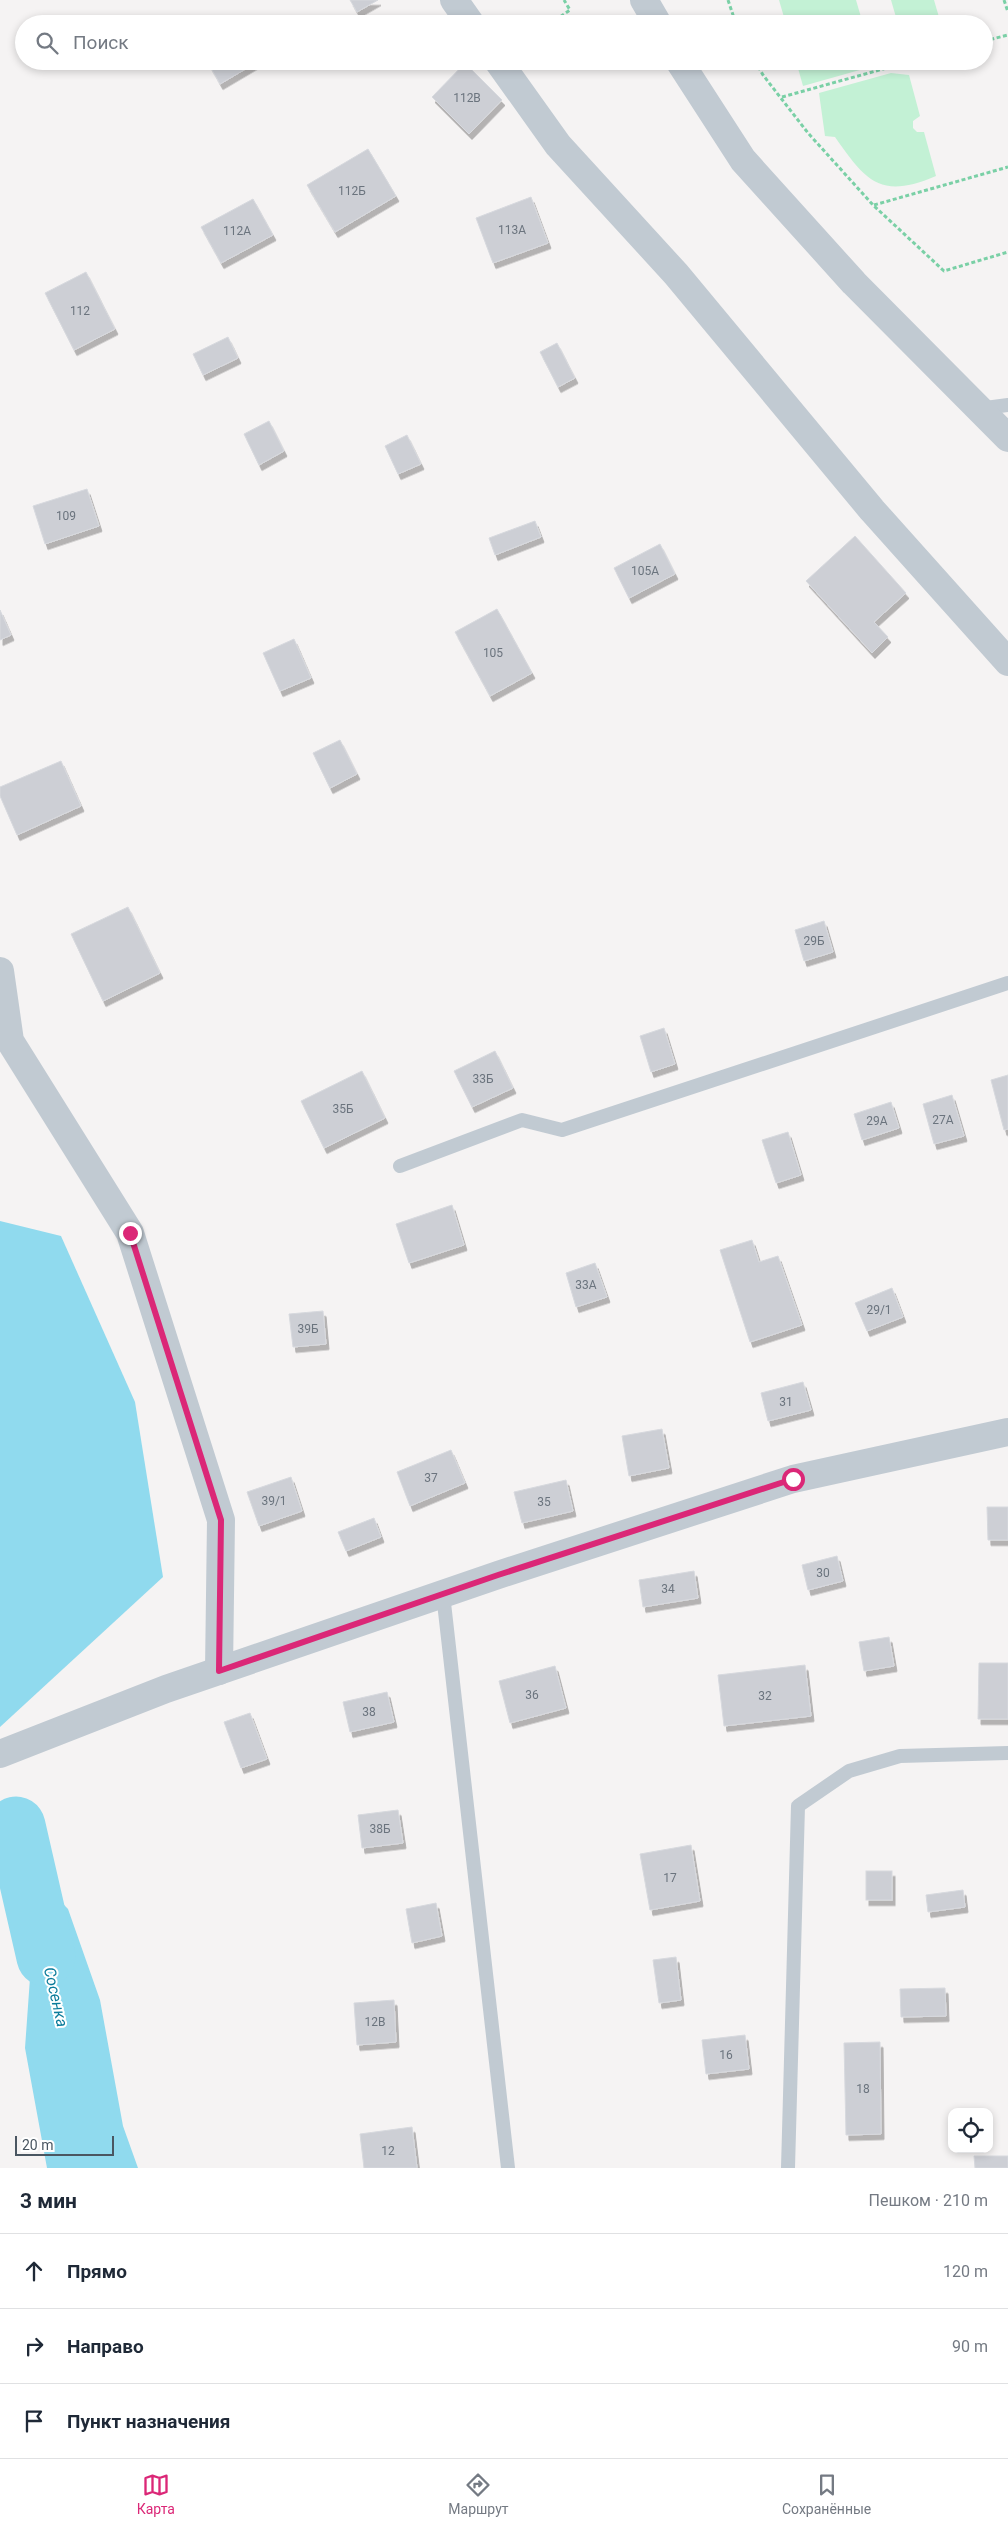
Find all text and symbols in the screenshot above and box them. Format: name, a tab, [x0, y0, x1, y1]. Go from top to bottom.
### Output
search box	[15, 15, 993, 70]
icon: search	[33, 29, 61, 57]
text: Поиск	[73, 31, 129, 54]
house number: 112В	[453, 91, 481, 105]
house number: 112Б	[338, 184, 366, 198]
house number: 113А	[498, 223, 526, 237]
house number: 112А	[223, 224, 251, 238]
house number: 112	[70, 304, 90, 318]
house number: 109	[56, 509, 76, 523]
house number: 105А	[631, 564, 659, 578]
house number: 105	[483, 646, 503, 660]
house number: 29Б	[803, 934, 825, 948]
house number: 33Б	[472, 1072, 494, 1086]
house number: 35Б	[332, 1102, 354, 1116]
house number: 27А	[932, 1113, 954, 1127]
house number: 29А	[866, 1114, 888, 1128]
route end	[119, 1222, 142, 1245]
house number: 33А	[575, 1278, 597, 1292]
house number: 29/1	[866, 1303, 892, 1317]
house number: 39Б	[297, 1322, 319, 1336]
house number: 31	[779, 1395, 793, 1409]
route start	[782, 1468, 805, 1491]
house number: 37	[424, 1471, 438, 1485]
house number: 39/1	[261, 1494, 287, 1508]
house number: 35	[537, 1495, 551, 1509]
house number: 30	[816, 1566, 830, 1580]
house number: 34	[661, 1582, 675, 1596]
house number: 36	[525, 1688, 539, 1702]
house number: 32	[758, 1689, 772, 1703]
house number: 38	[362, 1705, 376, 1719]
house number: 38Б	[369, 1822, 391, 1836]
house number: 17	[663, 1871, 677, 1885]
water label: Сосенка	[40, 1965, 72, 2029]
house number: 12В	[365, 2015, 385, 2029]
house number: 16	[719, 2048, 733, 2062]
house number: 18	[856, 2082, 870, 2096]
map controls	[948, 2108, 993, 2153]
button: locate	[948, 2108, 993, 2153]
scale bar	[15, 2133, 114, 2156]
text: 20 m	[22, 2137, 54, 2153]
house number: 12	[381, 2144, 395, 2158]
text: 3 мин	[20, 2189, 77, 2213]
text: Пешком · 210 m	[869, 2191, 988, 2210]
icon: ahead	[20, 2257, 48, 2285]
text: Прямо	[67, 2260, 127, 2283]
text: 120 m	[943, 2262, 988, 2281]
icon: right	[20, 2332, 48, 2360]
text: Направо	[67, 2335, 144, 2358]
text: 90 m	[952, 2337, 988, 2356]
icon: arrive	[20, 2407, 48, 2435]
text: Пункт назначения	[67, 2410, 230, 2433]
tab: Карта	[137, 2471, 175, 2517]
tab: Маршрут	[448, 2471, 509, 2517]
tab: Сохранённые	[782, 2471, 871, 2517]

